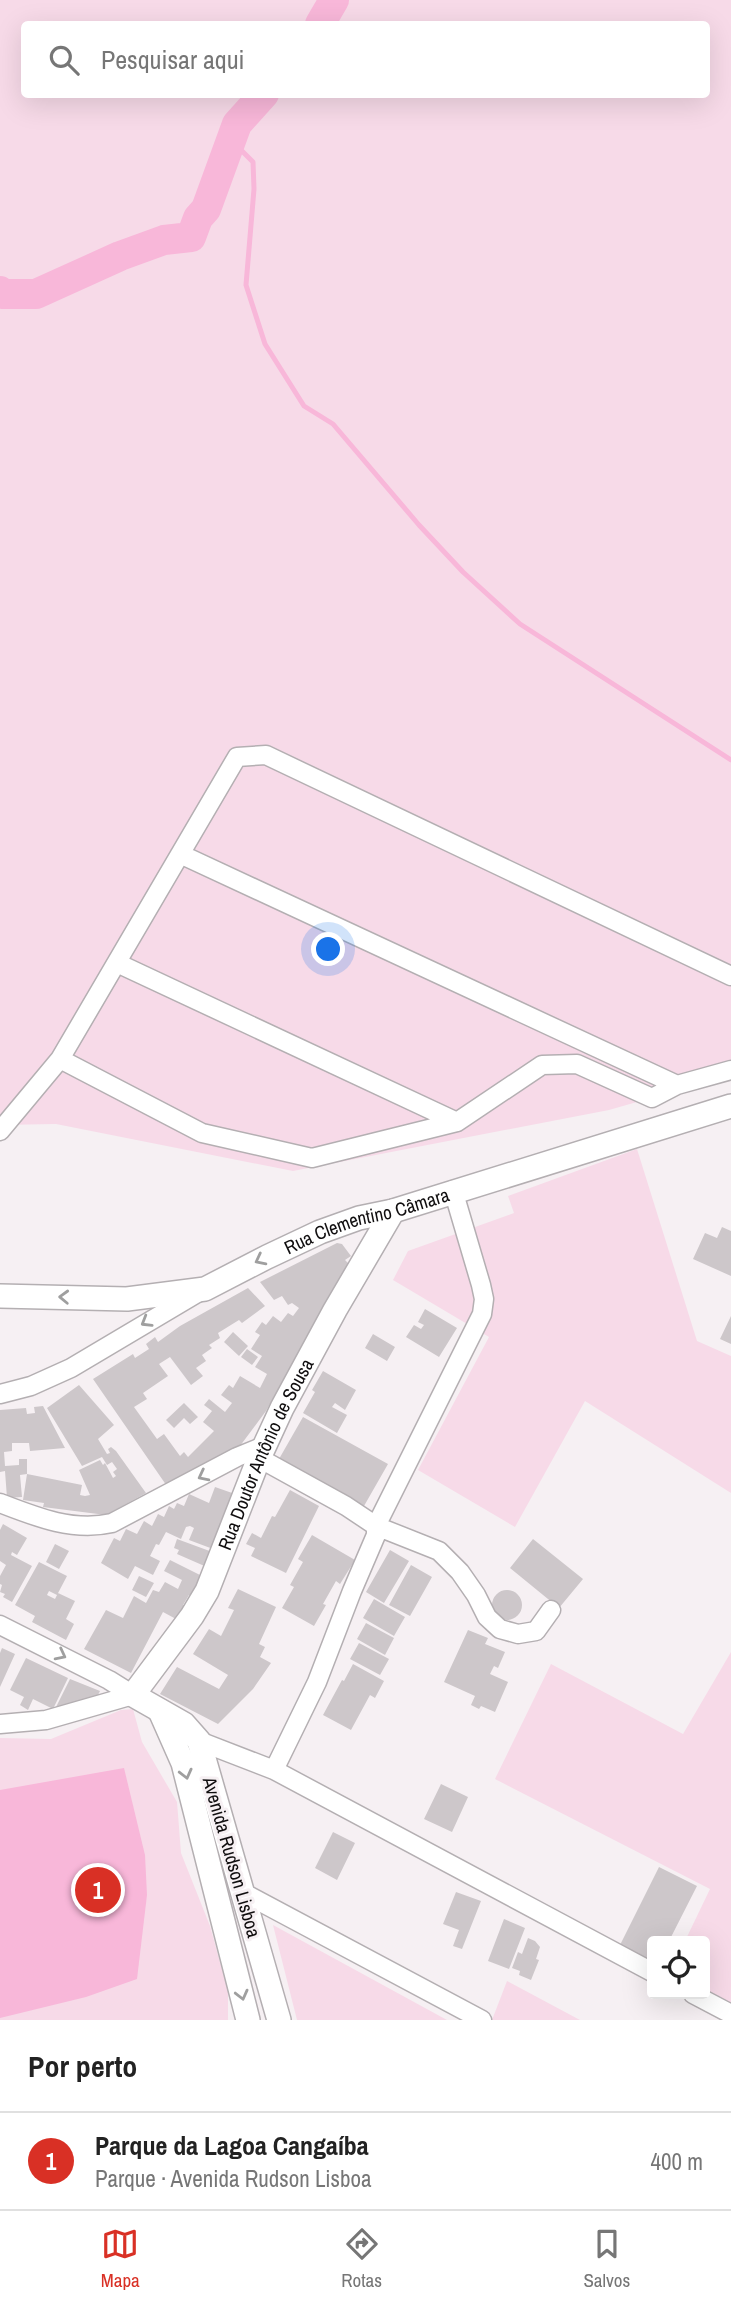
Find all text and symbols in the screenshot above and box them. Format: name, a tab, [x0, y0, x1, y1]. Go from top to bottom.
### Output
search box	[21, 21, 710, 98]
icon: search	[45, 41, 83, 79]
text: Pesquisar aqui	[101, 42, 244, 77]
your location	[311, 932, 345, 966]
street label: Rua Clementino Câmara	[280, 1181, 453, 1260]
one-way arrow	[255, 1252, 267, 1266]
one-way arrow	[58, 1290, 69, 1305]
one-way arrow	[140, 1314, 153, 1327]
street label: Rua Doutor Antônio de Sousa	[211, 1354, 319, 1554]
one-way arrow	[198, 1468, 210, 1482]
one-way arrow	[54, 1647, 66, 1661]
one-way arrow	[178, 1768, 192, 1780]
street label: Avenida Rudson Lisboa	[196, 1773, 267, 1941]
pin: 1	[75, 1864, 121, 1916]
map controls	[647, 1936, 710, 1999]
button: locate	[647, 1936, 710, 1999]
one-way arrow	[234, 1989, 248, 2001]
text: Por perto	[28, 2046, 137, 2086]
text: Parque da Lagoa Cangaíba	[95, 2128, 369, 2163]
text: 1	[46, 2146, 56, 2177]
text: 400 m	[651, 2146, 703, 2177]
text: Parque · Avenida Rudson Lisboa	[95, 2163, 372, 2194]
tab: Mapa	[101, 2225, 140, 2293]
tab: Rotas	[341, 2225, 382, 2293]
tab: Salvos	[583, 2225, 630, 2293]

